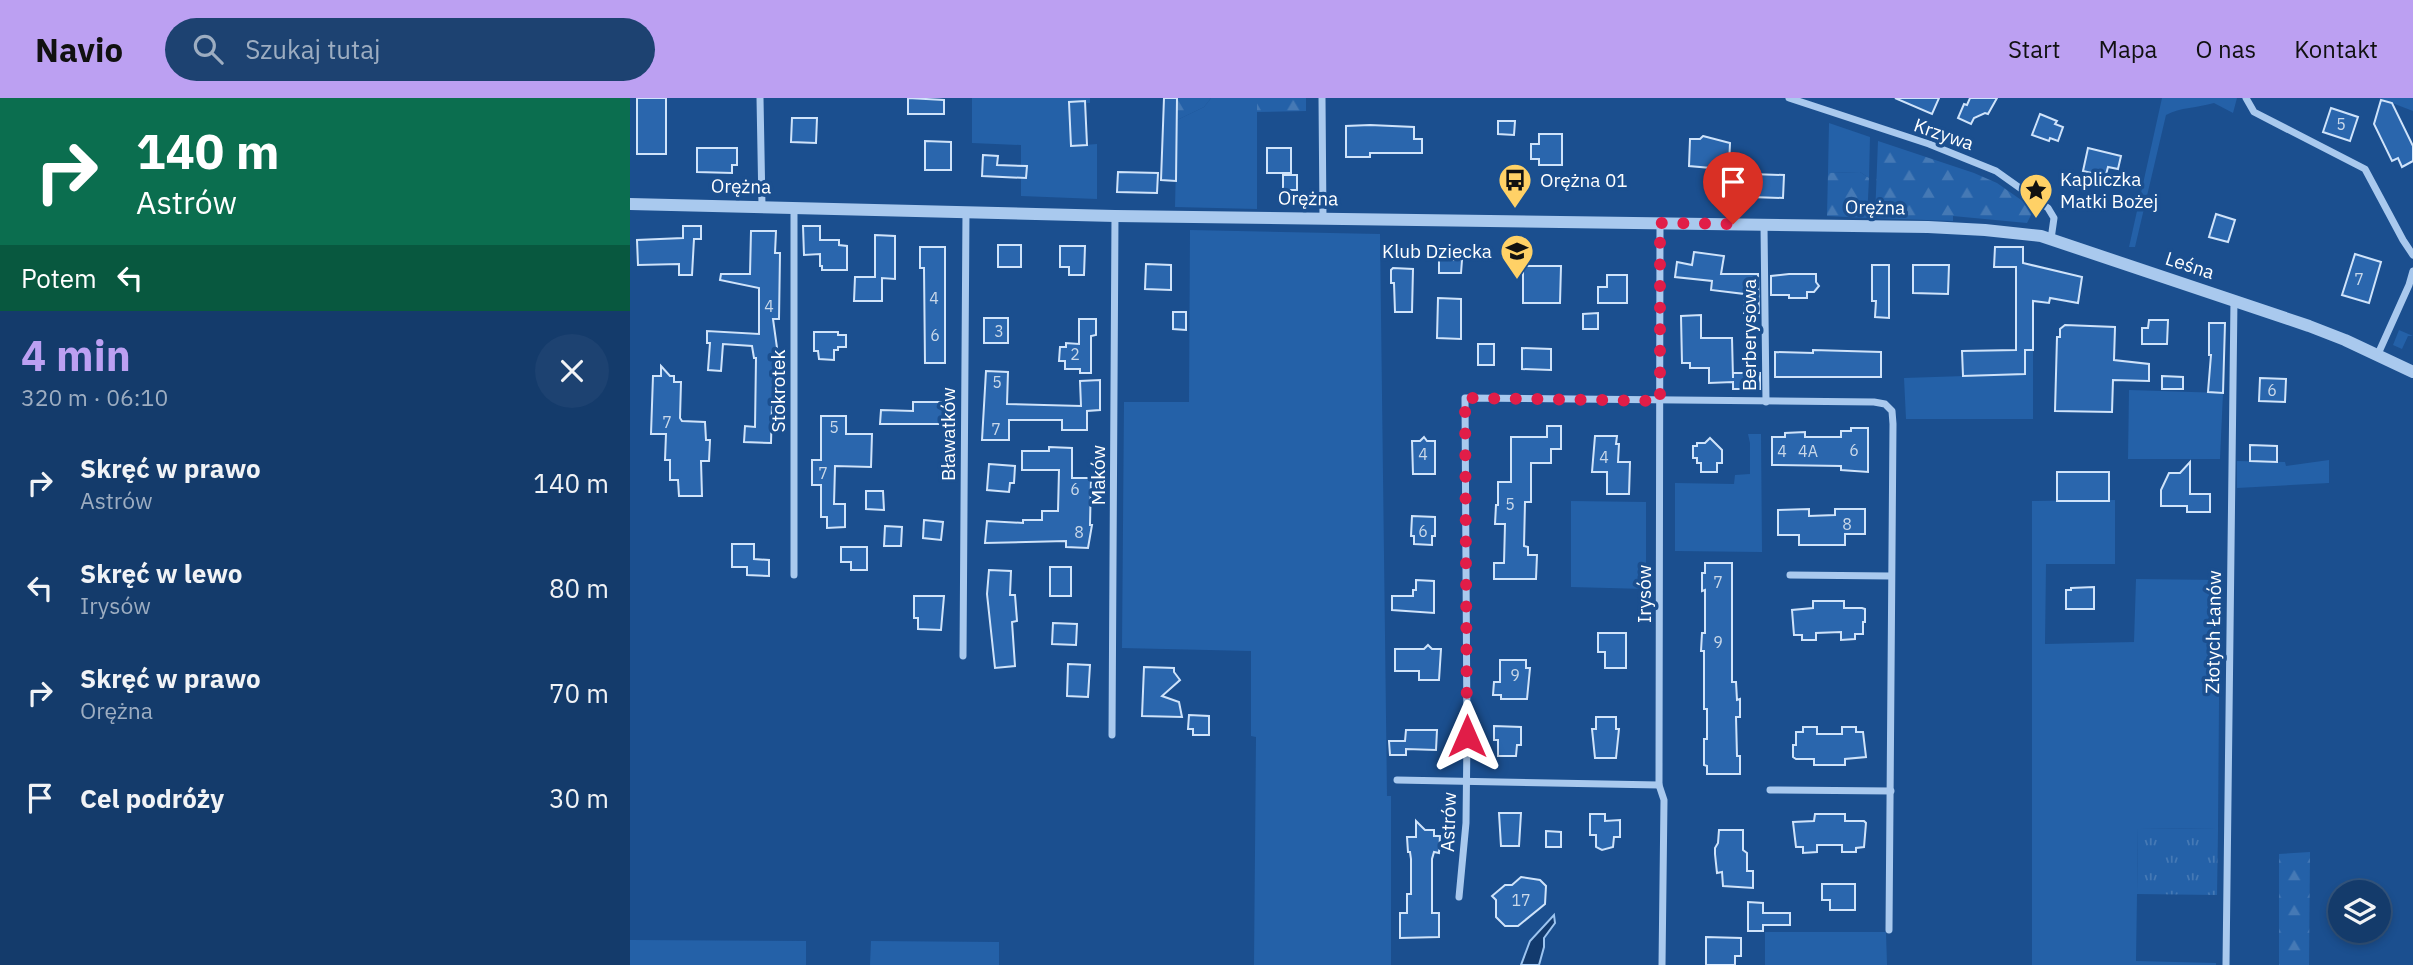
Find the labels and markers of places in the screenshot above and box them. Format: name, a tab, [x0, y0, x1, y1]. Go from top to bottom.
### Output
pin	[1703, 152, 1763, 224]
bus stop icon: Orężna 01	[1496, 161, 1534, 210]
place label: Kapliczka Matki Bożej	[2060, 167, 2158, 213]
place label: Orężna 01	[1540, 168, 1628, 192]
place icon: Kapliczka Matki Bożej	[2017, 171, 2055, 220]
school or university icon: Klub Dziecka	[1498, 232, 1536, 281]
place label: Klub Dziecka	[1382, 239, 1492, 263]

